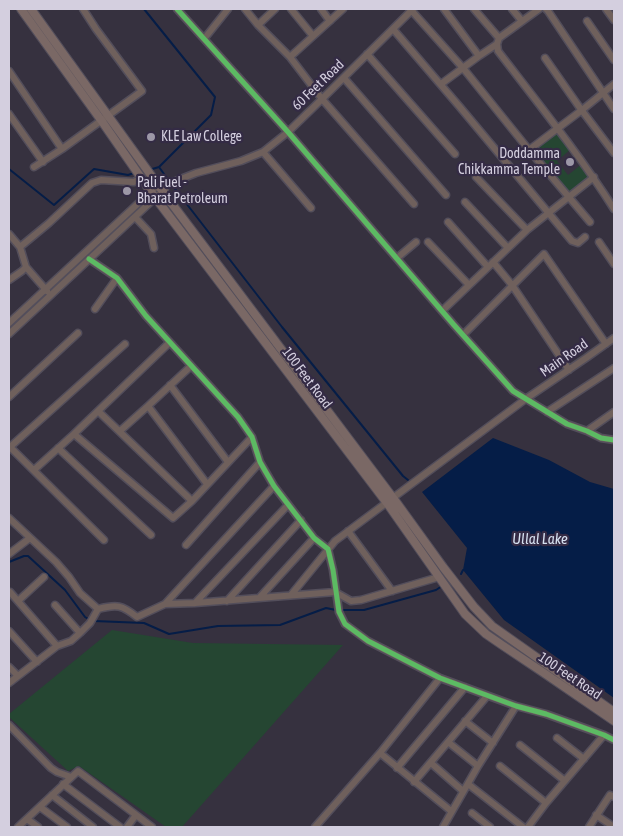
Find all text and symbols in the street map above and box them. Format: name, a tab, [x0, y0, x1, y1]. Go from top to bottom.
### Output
street label: 60 Feet Road	[289, 56, 347, 114]
place label: KLE Law College	[161, 129, 242, 145]
marker: KLE Law College	[145, 131, 157, 143]
place label: Doddamma Chikkamma Temple	[458, 146, 560, 178]
marker: Doddamma Chikkamma Temple	[564, 156, 576, 168]
place label: Pali Fuel - Bharat Petroleum	[137, 175, 228, 208]
marker: Pali Fuel - Bharat Petroleum	[121, 185, 133, 197]
street label: Main Road	[537, 335, 591, 381]
street label: 100 Feet Road	[279, 344, 335, 412]
water label: Ullal Lake	[512, 530, 568, 548]
street label: 100 Feet Road	[535, 649, 605, 703]

